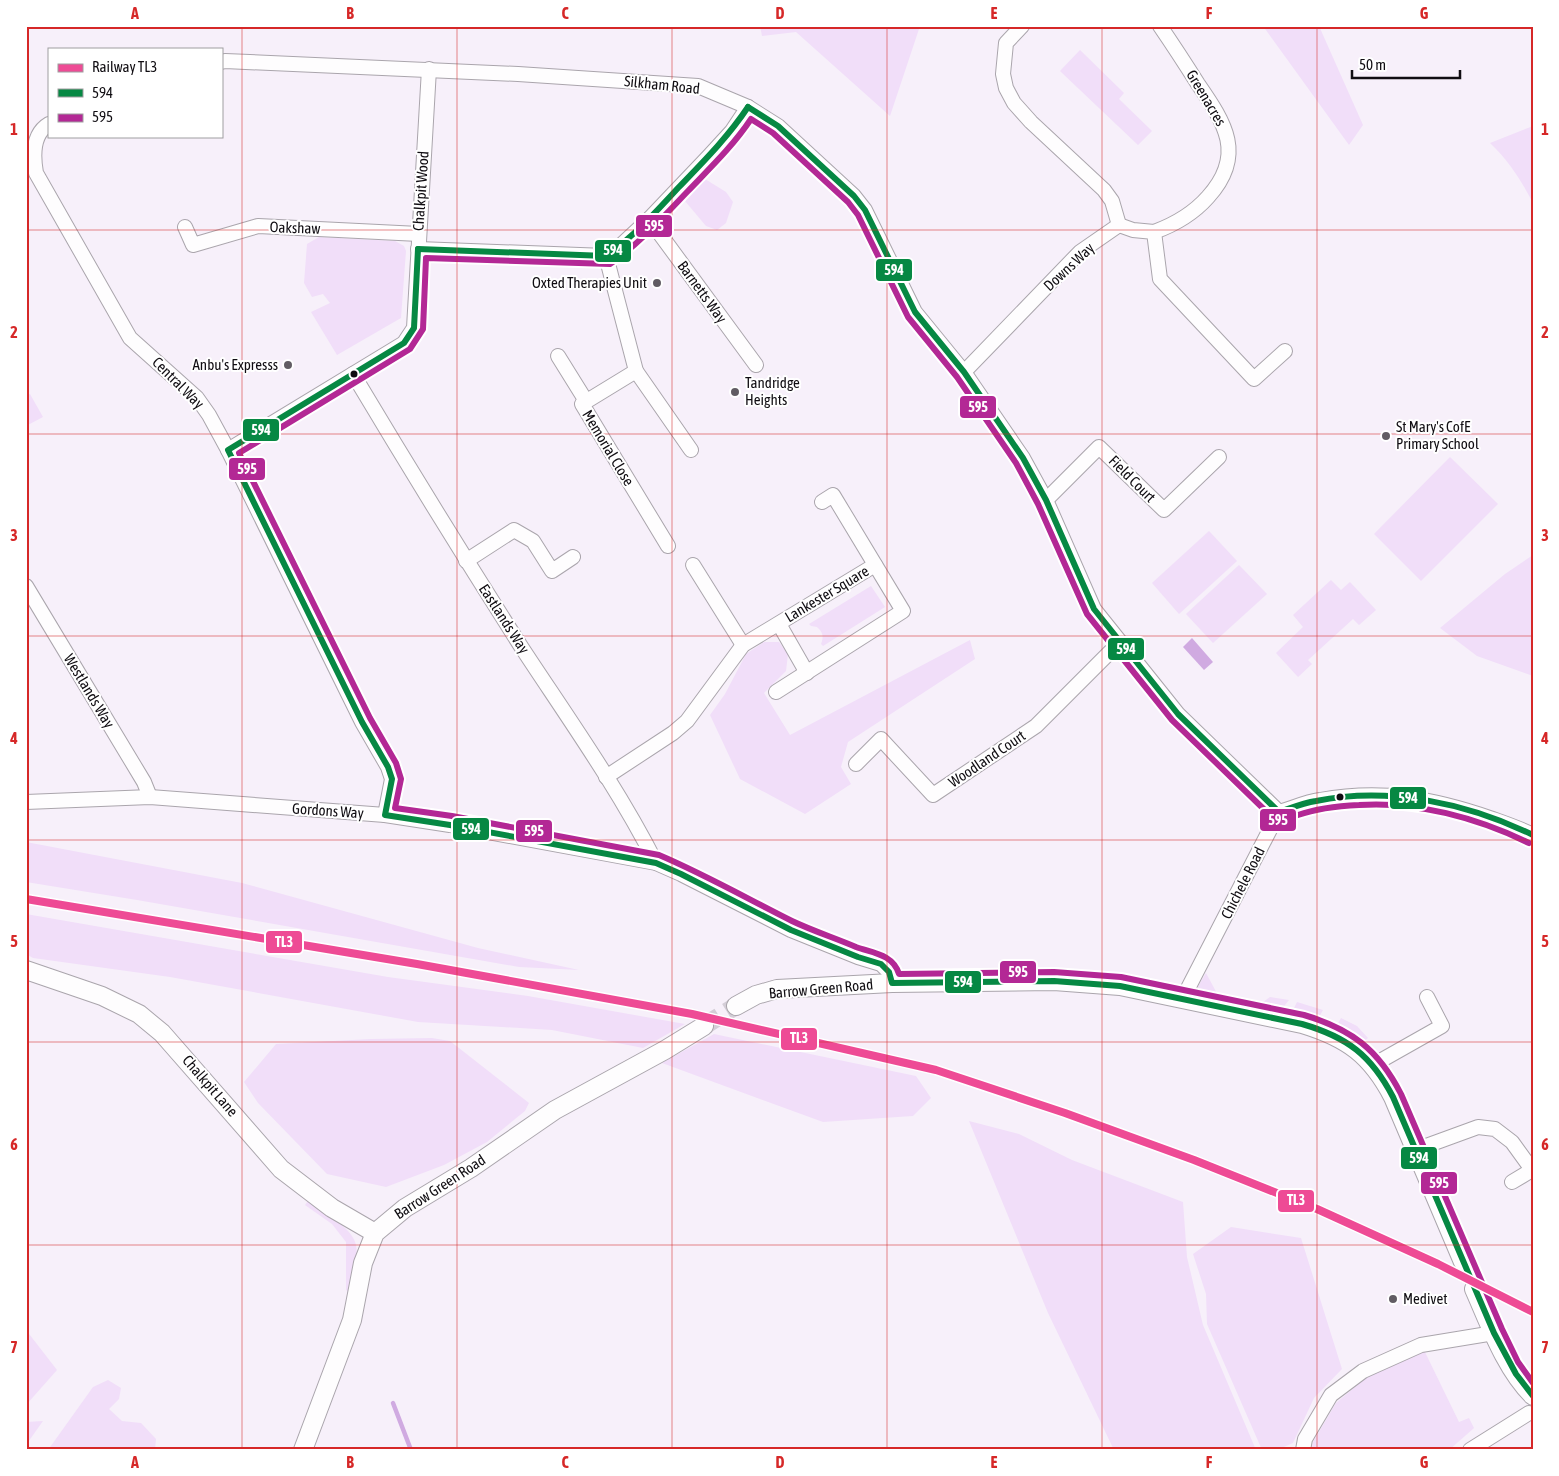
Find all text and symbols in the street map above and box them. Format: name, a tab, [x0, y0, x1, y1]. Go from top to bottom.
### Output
text: A	[130, 4, 139, 22]
text: B	[346, 4, 354, 22]
text: C	[561, 4, 569, 22]
text: D	[776, 4, 785, 22]
text: E	[991, 4, 998, 22]
text: F	[1206, 4, 1213, 22]
text: G	[1420, 4, 1429, 22]
legend	[48, 48, 222, 138]
scale bar	[1352, 48, 1459, 80]
text: 50 m	[1359, 56, 1386, 73]
text: Railway TL3	[92, 58, 157, 75]
street label: Greenacres	[1183, 67, 1230, 129]
street label: Silkham Road	[623, 72, 701, 97]
text: 594	[92, 84, 113, 101]
text: 595	[92, 108, 113, 125]
text: 1	[10, 120, 18, 138]
text: 1	[1541, 120, 1549, 138]
street label: Chalkpit Wood	[409, 150, 432, 232]
line badge: 595	[635, 214, 673, 238]
street label: Oakshaw	[269, 218, 321, 237]
text: 595	[644, 218, 664, 234]
line badge: 594	[594, 239, 632, 263]
street label: Downs Way	[1040, 239, 1097, 294]
text: 594	[603, 242, 623, 258]
street label: Barnetts Way	[674, 258, 730, 326]
line badge: 594	[875, 258, 913, 282]
text: 594	[884, 262, 904, 278]
place label: Oxted Therapies Unit	[532, 274, 647, 291]
marker: Oxted Therapies Unit	[651, 277, 663, 289]
text: 2	[10, 323, 18, 341]
text: 2	[1541, 323, 1549, 341]
street label: Central Way	[149, 353, 208, 412]
place label: Anbu's Expresss	[193, 356, 278, 373]
marker: Anbu's Expresss	[282, 359, 294, 371]
unlabelled marker	[349, 369, 359, 379]
place label: Tandridge Heights	[745, 374, 800, 408]
marker: Tandridge Heights	[729, 386, 741, 398]
line badge: 595	[959, 395, 997, 419]
text: 595	[968, 399, 988, 415]
street label: Memorial Close	[579, 407, 638, 489]
line badge: 594	[242, 418, 280, 442]
place label: St Mary's CofE Primary School	[1396, 418, 1479, 452]
text: 594	[251, 422, 271, 438]
marker: St Mary's CofE Primary School	[1380, 430, 1392, 442]
street label: Field Court	[1106, 452, 1159, 505]
line badge: 595	[228, 457, 266, 481]
text: 595	[237, 461, 257, 477]
text: 3	[10, 526, 18, 544]
text: 3	[1541, 526, 1549, 544]
street label: Lankester Square	[782, 562, 872, 625]
street label: Eastlands Way	[476, 581, 533, 657]
line badge: 594	[1107, 637, 1145, 661]
text: 594	[1116, 641, 1136, 657]
street label: Westlands Way	[61, 651, 118, 731]
street label: Woodland Court	[945, 727, 1028, 790]
text: 4	[9, 729, 18, 747]
text: 4	[1540, 729, 1549, 747]
line badge: 594	[1389, 786, 1427, 810]
text: 594	[1398, 790, 1418, 806]
unlabelled marker	[1335, 792, 1345, 802]
street label: Gordons Way	[292, 800, 364, 821]
line badge: 595	[1259, 808, 1297, 832]
text: 595	[1268, 812, 1288, 828]
line badge: 594	[452, 817, 490, 841]
line badge: 595	[515, 819, 553, 843]
text: 594	[461, 821, 481, 837]
text: 595	[524, 823, 544, 839]
street label: Chichele Road	[1217, 844, 1268, 922]
line badge: TL3	[265, 930, 303, 954]
text: 5	[10, 932, 18, 950]
text: 5	[1541, 932, 1549, 950]
text: TL3	[275, 934, 293, 950]
line badge: 595	[999, 960, 1037, 984]
text: 595	[1008, 964, 1028, 980]
line badge: 594	[944, 970, 982, 994]
text: 594	[953, 974, 973, 990]
street label: Barrow Green Road	[768, 975, 874, 1002]
line badge: TL3	[780, 1027, 818, 1051]
text: TL3	[790, 1030, 808, 1046]
street label: Chalkpit Lane	[179, 1052, 242, 1120]
text: 6	[10, 1135, 18, 1153]
text: 6	[1541, 1135, 1549, 1153]
line badge: 594	[1400, 1146, 1438, 1170]
text: 594	[1409, 1150, 1429, 1166]
street label: Barrow Green Road	[391, 1151, 488, 1222]
line badge: 595	[1420, 1171, 1458, 1195]
text: 595	[1429, 1175, 1449, 1191]
line badge: TL3	[1277, 1189, 1315, 1213]
text: TL3	[1287, 1192, 1305, 1208]
place label: Medivet	[1403, 1290, 1448, 1307]
marker: Medivet	[1387, 1293, 1399, 1305]
text: 7	[10, 1338, 18, 1356]
text: 7	[1541, 1338, 1549, 1356]
text: A	[130, 1453, 139, 1471]
text: B	[346, 1453, 354, 1471]
text: C	[561, 1453, 569, 1471]
text: D	[776, 1453, 785, 1471]
text: E	[991, 1453, 998, 1471]
text: F	[1206, 1453, 1213, 1471]
text: G	[1420, 1453, 1429, 1471]

